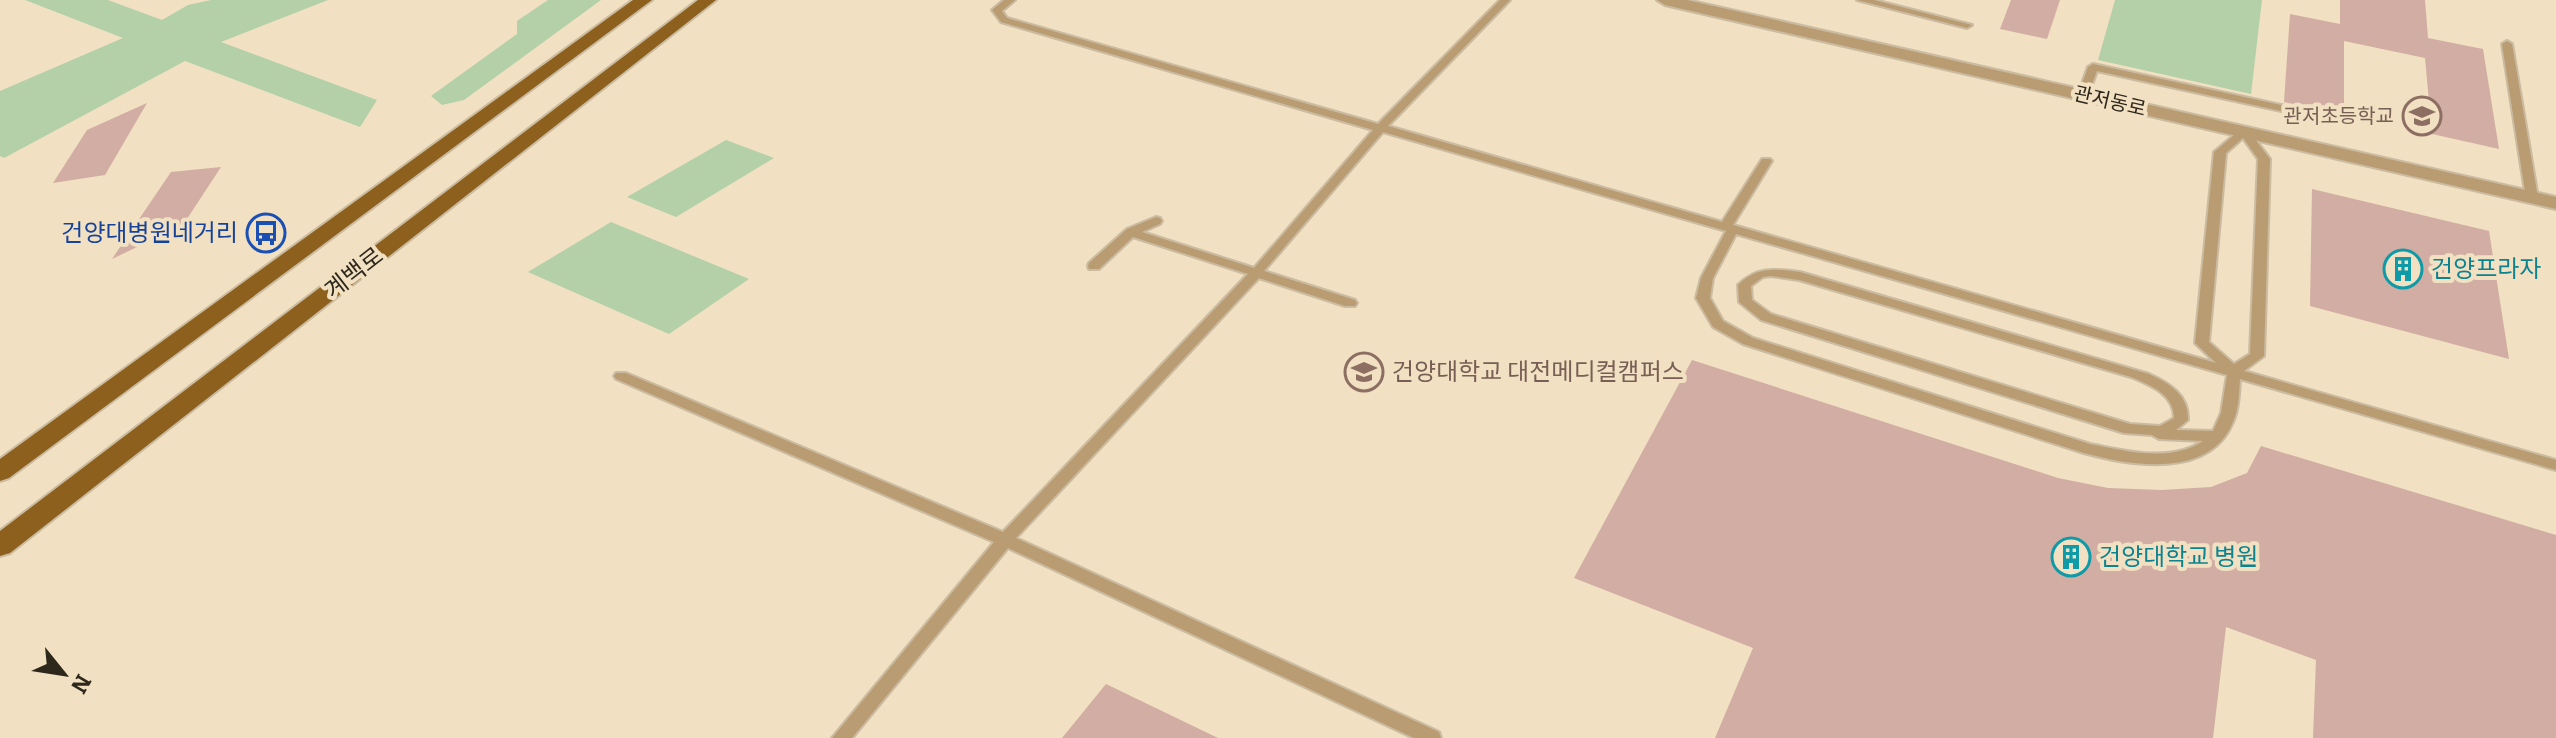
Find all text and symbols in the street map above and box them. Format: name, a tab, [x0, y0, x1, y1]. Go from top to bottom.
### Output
street label: 관저동로	[2071, 81, 2149, 121]
school or university icon: 관저초등학교	[2401, 95, 2443, 137]
place label: 관저초등학교	[2284, 104, 2394, 128]
bus stop icon: 건양대병원네거리	[245, 212, 287, 254]
place label: 건양대병원네거리	[61, 219, 238, 247]
street label: 계백로	[319, 242, 389, 304]
building icon: 건양프라자	[2382, 248, 2424, 290]
place label: 건양프라자	[2431, 255, 2541, 283]
school or university icon: 건양대학교 대전메디컬캠퍼스	[1343, 351, 1385, 393]
place label: 건양대학교 대전메디컬캠퍼스	[1392, 358, 1684, 386]
building icon: 건양대학교 병원	[2050, 536, 2092, 578]
place label: 건양대학교 병원	[2099, 543, 2258, 571]
north arrow	[24, 634, 104, 714]
text: N	[65, 670, 97, 698]

